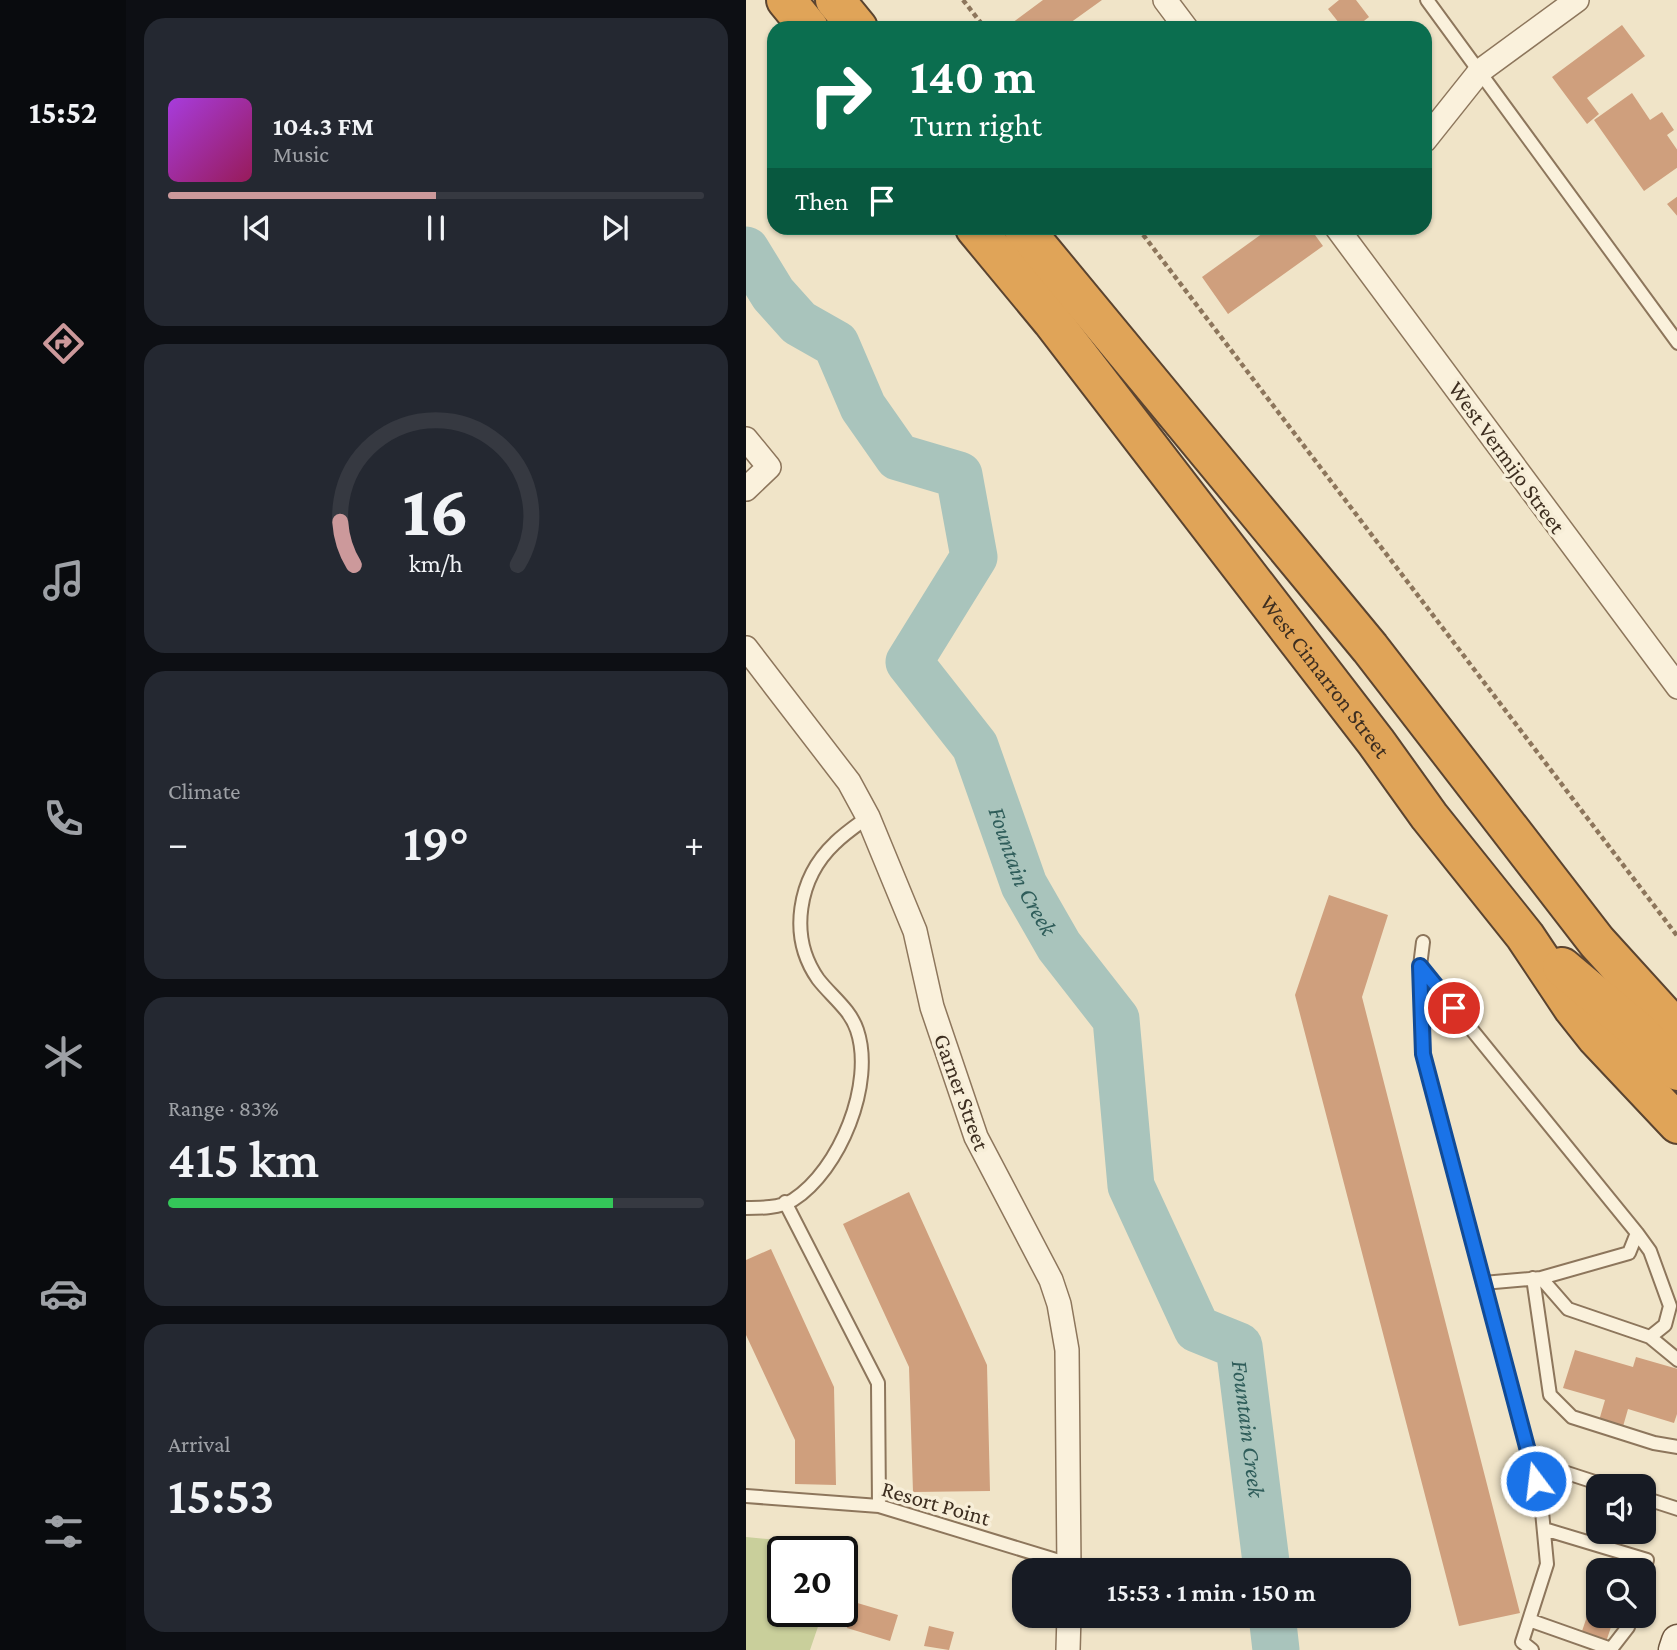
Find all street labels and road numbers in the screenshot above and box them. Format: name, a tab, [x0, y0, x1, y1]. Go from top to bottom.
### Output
street label: West Vermijo Street	[1443, 376, 1571, 538]
street label: West Cimarron Street	[1255, 590, 1396, 763]
street label: Garner Street	[929, 1030, 995, 1154]
street label: Resort Point	[879, 1475, 994, 1531]

